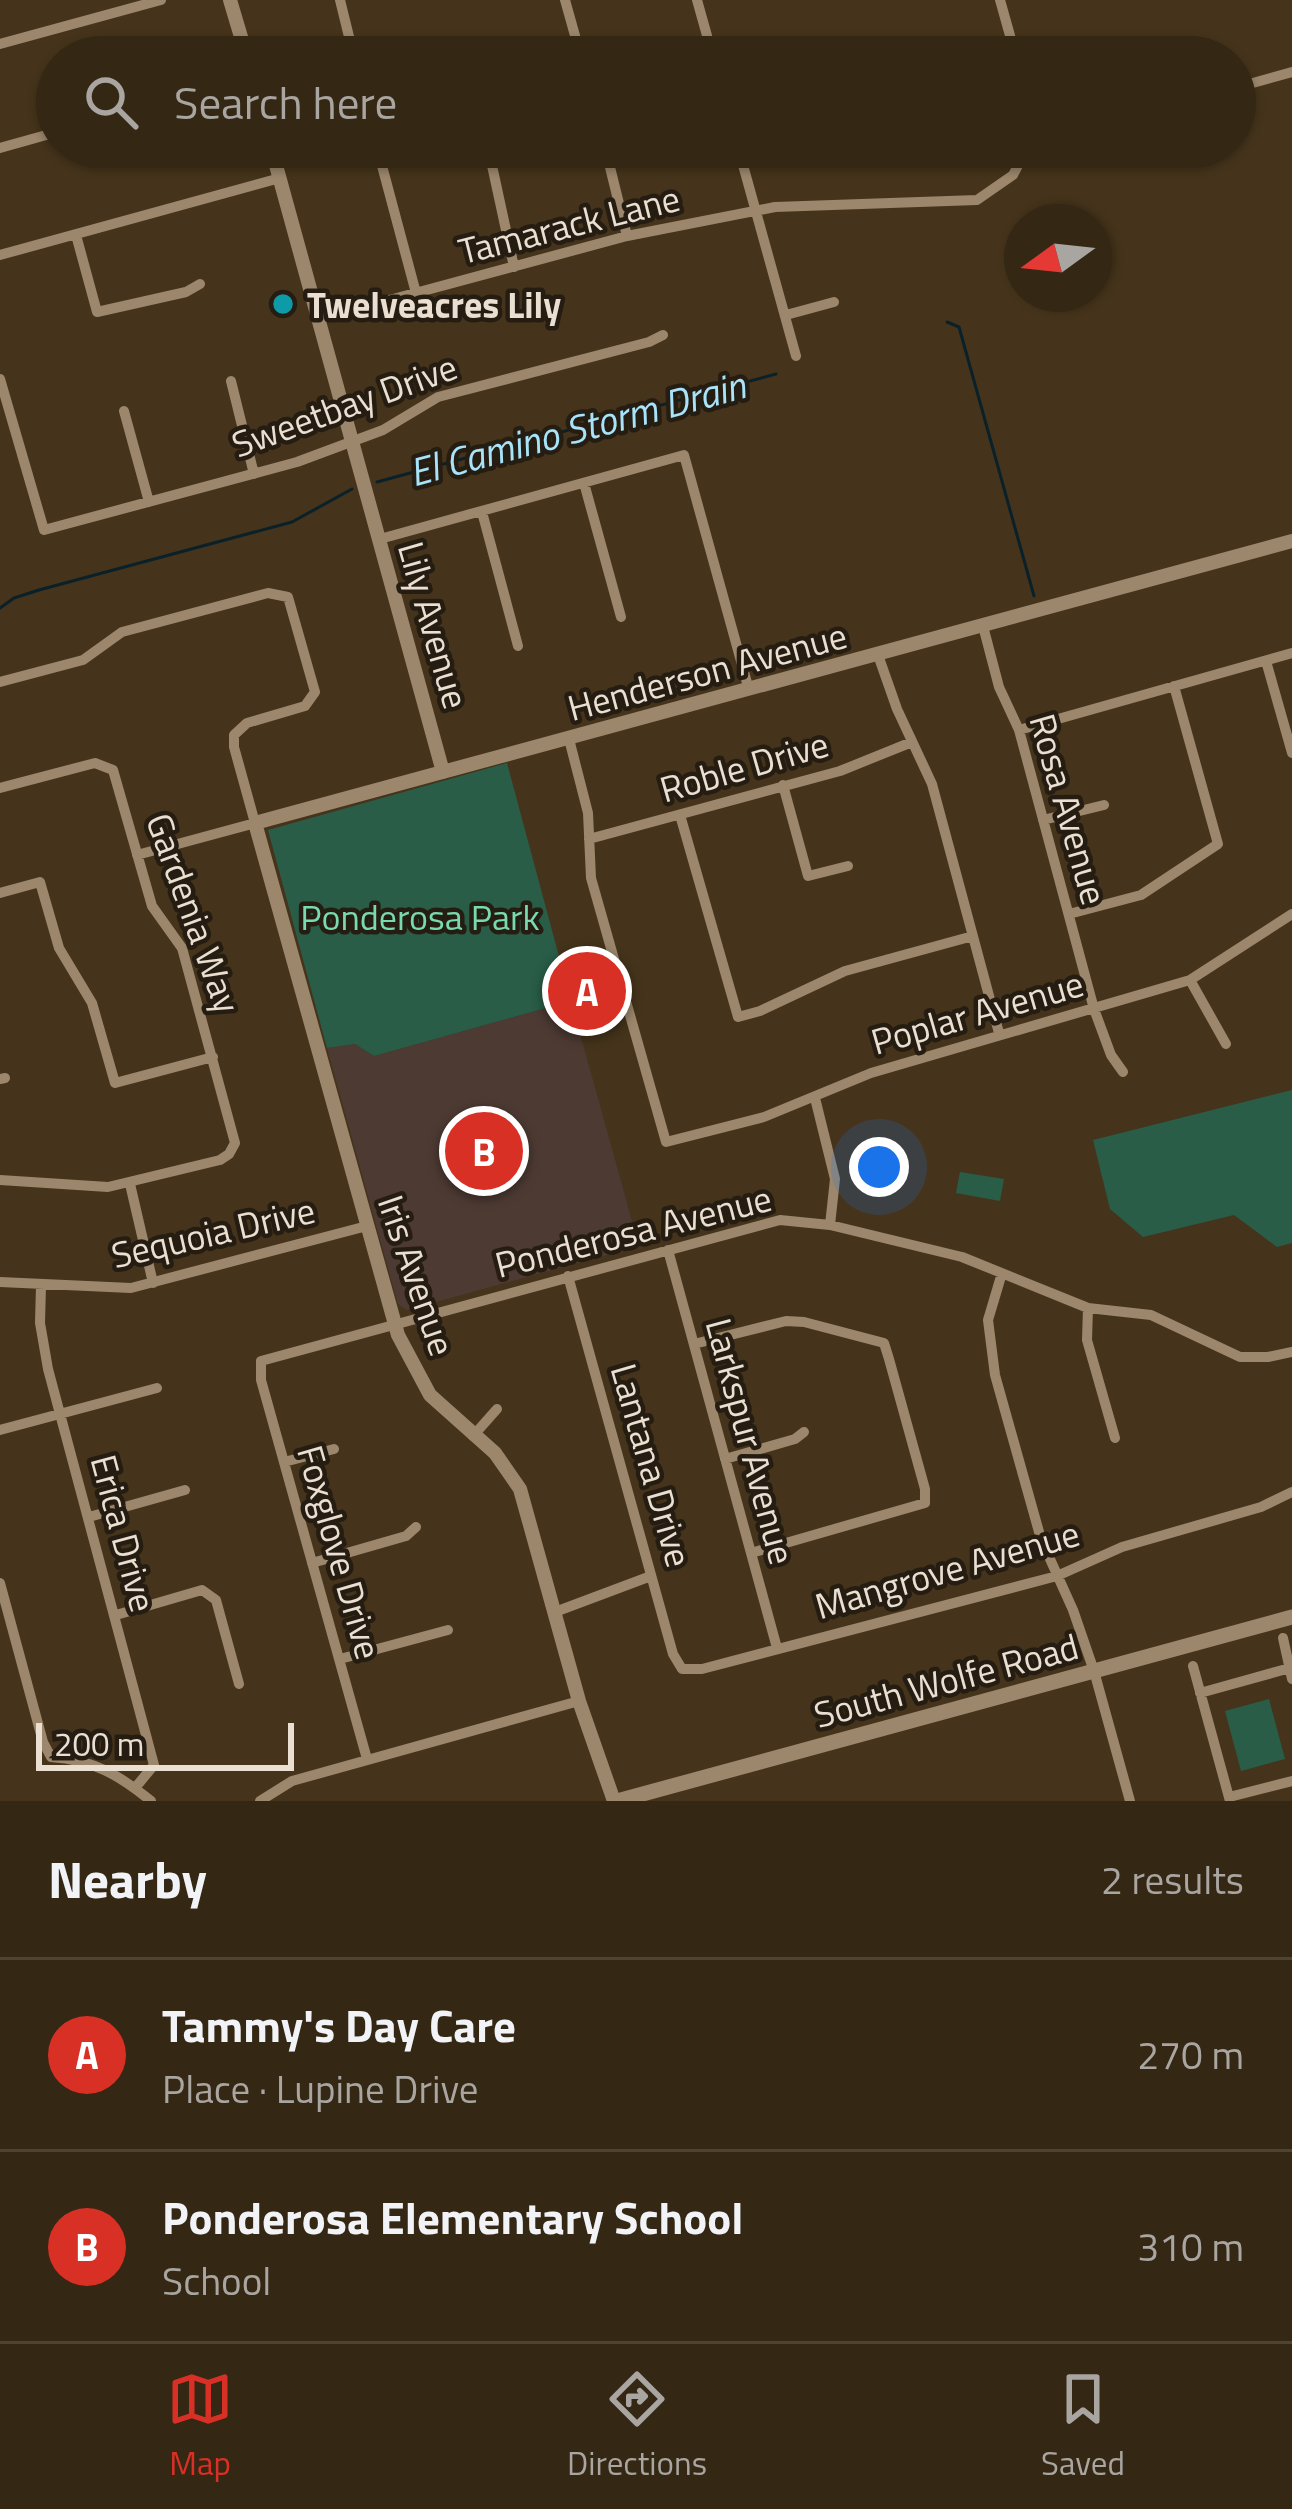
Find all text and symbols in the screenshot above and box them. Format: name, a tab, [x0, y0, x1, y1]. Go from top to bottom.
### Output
search box	[36, 36, 1256, 168]
text: Search here	[174, 68, 397, 136]
icon: search	[78, 69, 144, 135]
street label: Tamarack Lane	[453, 170, 685, 278]
north arrow	[1004, 204, 1112, 312]
place label: Twelveacres Lily	[307, 277, 561, 332]
marker: Twelveacres Lily	[270, 291, 296, 317]
street label: Sweetbay Drive	[224, 339, 464, 471]
water label: El Camino Storm Drain	[402, 354, 753, 501]
street label: Lily Avenue	[384, 535, 484, 715]
street label: Henderson Avenue	[561, 607, 853, 735]
street label: Rosa Avenue	[1016, 707, 1122, 911]
street label: Roble Drive	[653, 716, 835, 816]
street label: Gardenia Way	[132, 805, 256, 1021]
park label: Ponderosa Park	[300, 889, 540, 944]
pin: A	[548, 946, 626, 1036]
street label: Poplar Avenue	[864, 955, 1090, 1069]
pin: B	[445, 1106, 523, 1196]
your location	[849, 1137, 909, 1197]
street label: Ponderosa Avenue	[489, 1170, 777, 1292]
street label: Sequoia Drive	[106, 1182, 320, 1282]
street label: Iris Avenue	[364, 1187, 470, 1363]
street label: Larkspur Avenue	[692, 1312, 810, 1570]
street label: Lantana Drive	[597, 1357, 707, 1573]
street label: Foxglove Drive	[283, 1439, 397, 1665]
street label: Erica Drive	[77, 1448, 171, 1618]
street label: Mangrove Avenue	[808, 1505, 1086, 1633]
street label: South Wolfe Road	[808, 1618, 1084, 1742]
scale bar	[36, 1717, 294, 1770]
text: 200 m	[54, 1719, 144, 1769]
text: Nearby	[48, 1840, 207, 1918]
text: 2 results	[1101, 1850, 1244, 1909]
text: Tammy's Day Care	[162, 1991, 516, 2059]
text: A	[75, 2025, 99, 2084]
text: 270 m	[1137, 2025, 1244, 2084]
text: Place · Lupine Drive	[162, 2059, 479, 2118]
text: Ponderosa Elementary School	[162, 2183, 743, 2251]
text: B	[75, 2217, 99, 2276]
text: 310 m	[1137, 2217, 1244, 2276]
text: School	[162, 2251, 271, 2310]
tab: Map	[167, 2366, 233, 2488]
tab: Directions	[567, 2366, 707, 2488]
tab: Saved	[1041, 2366, 1125, 2488]

